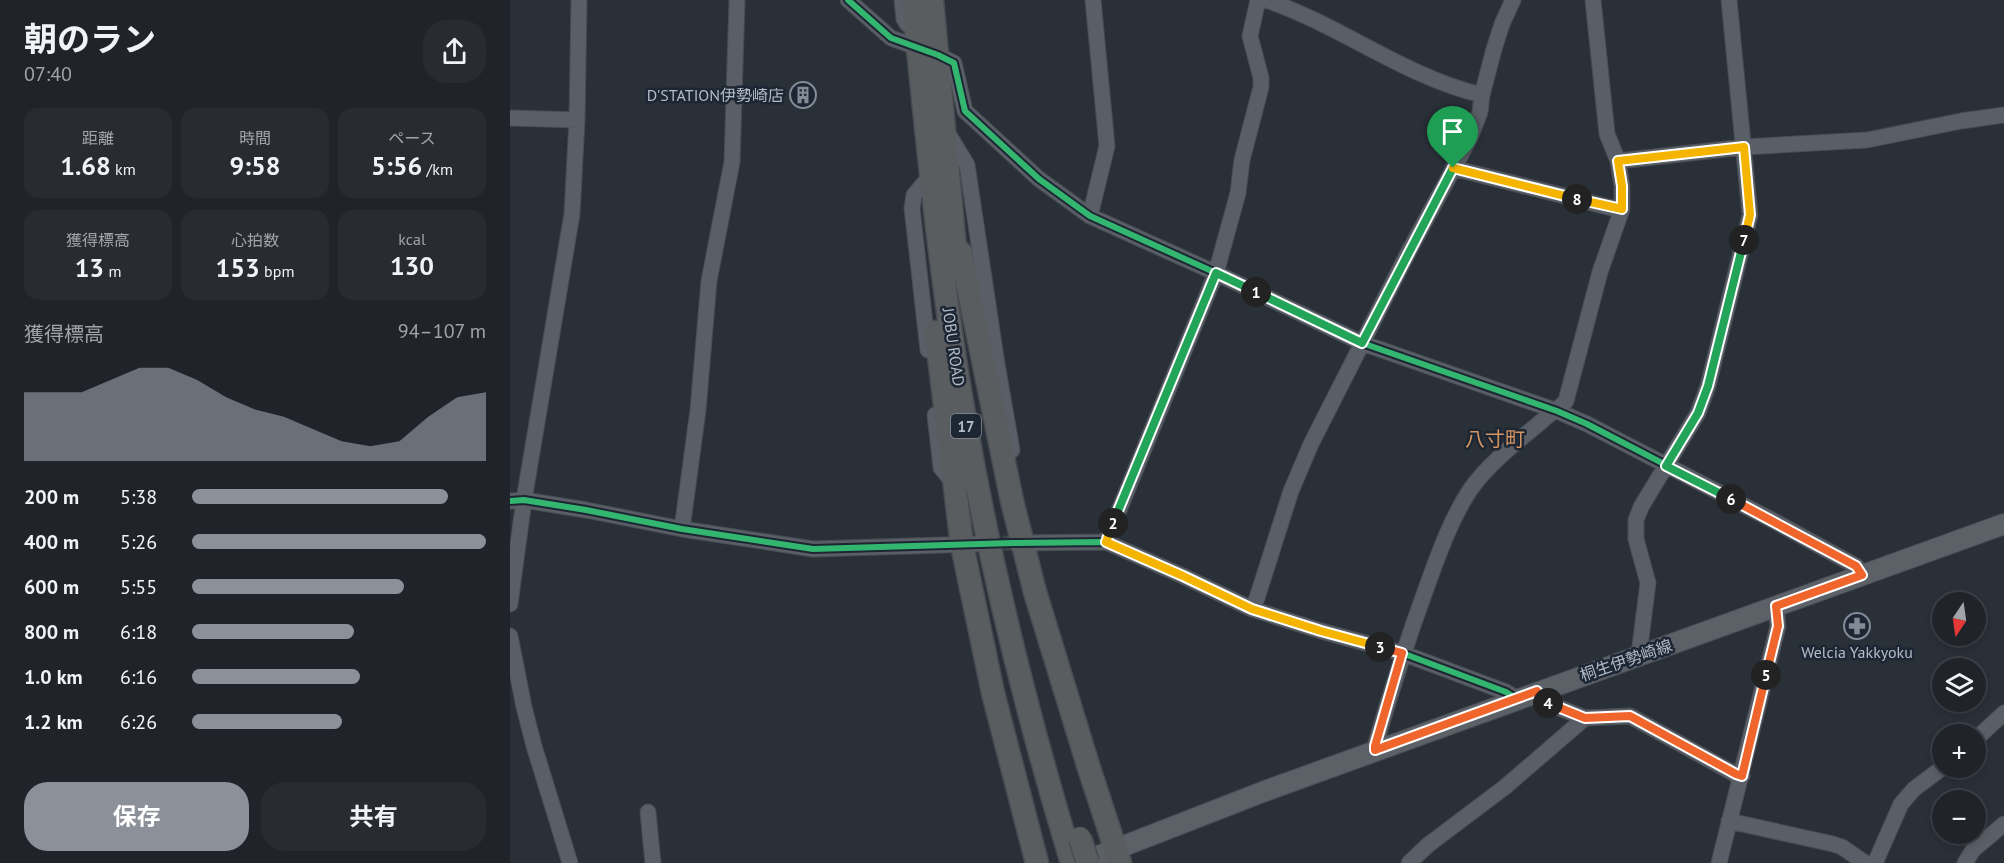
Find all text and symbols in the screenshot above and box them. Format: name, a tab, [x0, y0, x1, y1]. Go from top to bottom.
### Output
text: 朝のラン	[24, 17, 156, 60]
button: share	[423, 20, 486, 83]
text: 07:40	[24, 61, 72, 87]
building icon: D'STATION伊勢崎店	[788, 80, 818, 110]
place label: D'STATION伊勢崎店	[647, 85, 784, 105]
pin	[1427, 106, 1478, 168]
icon: arrive	[1436, 115, 1469, 148]
text: 距離	[82, 128, 114, 148]
text: 時間	[239, 128, 271, 148]
text: ペース	[388, 128, 436, 148]
text: 1.68	[60, 149, 111, 182]
text: 9:58	[229, 149, 281, 182]
text: 5:56	[371, 149, 422, 182]
text: km	[111, 159, 136, 179]
text: /km	[422, 159, 453, 179]
pin: 8	[1562, 184, 1592, 214]
text: 8	[1572, 189, 1582, 209]
pin: 7	[1729, 225, 1759, 255]
text: kcal	[398, 229, 426, 249]
text: 獲得標高	[66, 230, 130, 250]
text: 心拍数	[231, 230, 279, 250]
text: 7	[1739, 230, 1749, 250]
text: 130	[390, 249, 434, 282]
text: 13	[75, 251, 104, 284]
text: 153	[216, 251, 260, 284]
text: m	[104, 261, 121, 281]
text: bpm	[260, 261, 294, 281]
pin: 1	[1241, 277, 1271, 307]
text: 1	[1251, 282, 1261, 302]
street label: JOBU ROAD	[938, 306, 969, 387]
text: 94–107 m	[398, 318, 486, 344]
text: 獲得標高	[24, 321, 104, 347]
road number: 17	[951, 414, 981, 438]
district label: 八寸町	[1465, 426, 1525, 452]
text: 200 m	[24, 484, 79, 510]
text: 5:38	[120, 484, 157, 510]
pin: 6	[1716, 484, 1746, 514]
text: 6	[1726, 489, 1736, 509]
pin: 2	[1098, 508, 1128, 538]
text: 2	[1108, 513, 1118, 533]
text: 400 m	[24, 529, 79, 555]
text: 5:26	[120, 529, 157, 555]
text: 600 m	[24, 574, 79, 600]
text: 5:55	[120, 574, 157, 600]
north arrow	[1932, 592, 1986, 646]
map controls	[1932, 592, 1986, 844]
pharmacy icon: Welcia Yakkyoku	[1842, 611, 1872, 641]
text: 800 m	[24, 619, 79, 645]
text: 6:18	[120, 619, 157, 645]
pin: 3	[1365, 632, 1395, 662]
street label: 桐生伊勢崎線	[1577, 635, 1675, 685]
text: 3	[1375, 637, 1385, 657]
place label: Welcia Yakkyoku	[1801, 642, 1913, 662]
button: layers	[1932, 658, 1986, 712]
pin: 5	[1751, 660, 1781, 690]
text: 1.0 km	[24, 664, 83, 690]
text: 6:16	[120, 664, 157, 690]
text: 5	[1761, 665, 1771, 685]
pin: 4	[1533, 688, 1563, 718]
text: 4	[1543, 693, 1553, 713]
text: 1.2 km	[24, 709, 83, 735]
text: 6:26	[120, 709, 157, 735]
button: +	[1932, 724, 1986, 778]
button: 保存	[24, 782, 249, 851]
button: 共有	[261, 782, 486, 851]
button: −	[1932, 790, 1986, 844]

